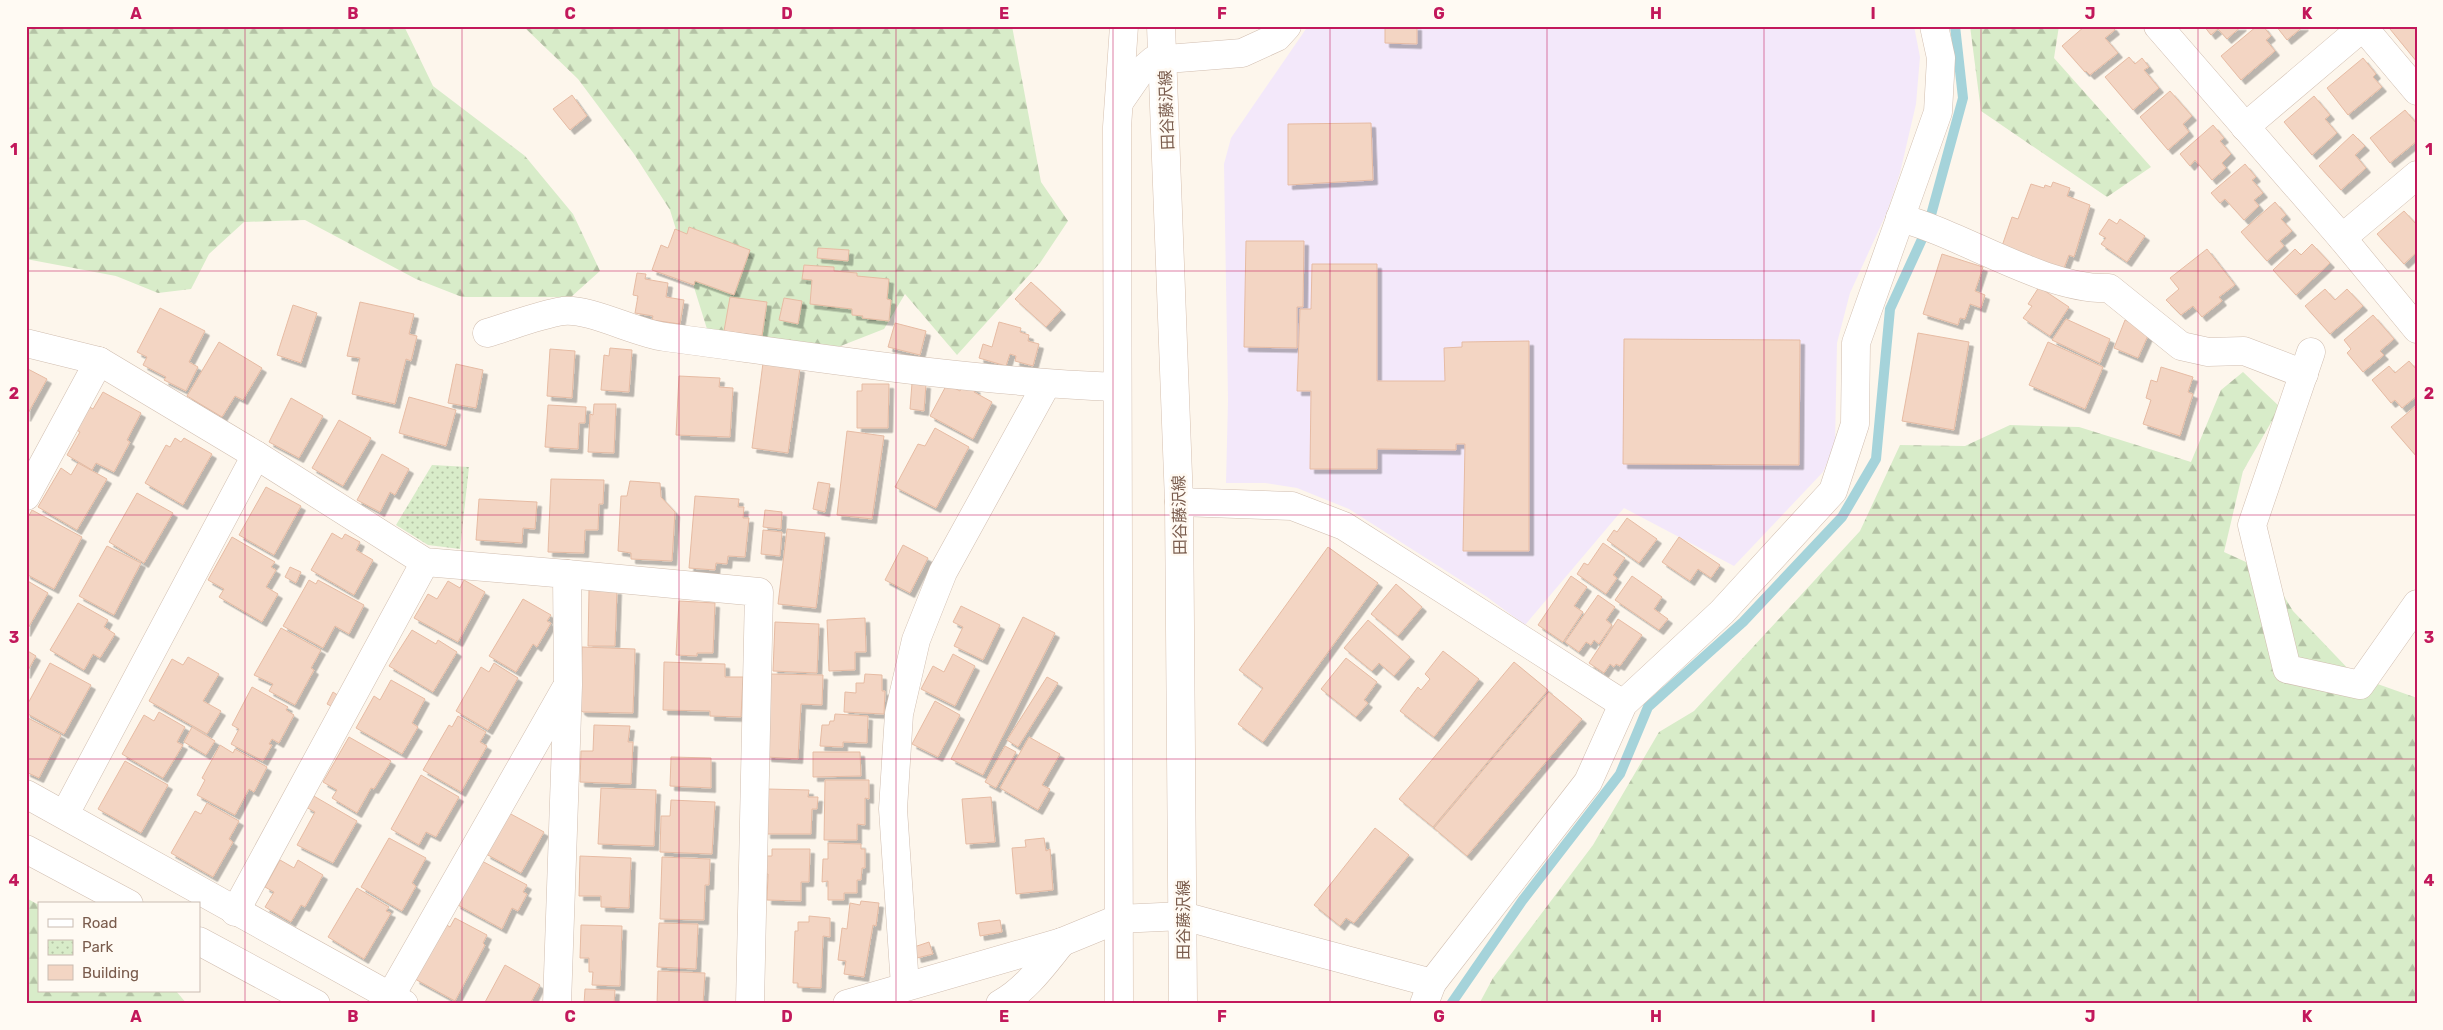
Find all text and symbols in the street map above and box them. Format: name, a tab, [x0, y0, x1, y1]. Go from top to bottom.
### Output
text: A	[130, 4, 142, 23]
text: B	[347, 4, 359, 23]
text: C	[564, 4, 576, 23]
text: D	[781, 4, 793, 23]
text: E	[999, 4, 1009, 23]
text: F	[1217, 4, 1227, 23]
text: G	[1433, 4, 1445, 23]
text: H	[1650, 4, 1662, 23]
text: I	[1870, 4, 1876, 23]
text: J	[2085, 4, 2095, 23]
text: K	[2302, 4, 2313, 23]
street label: 田谷藤沢線	[1156, 70, 1177, 150]
text: 1	[10, 140, 18, 159]
text: 1	[2425, 140, 2433, 159]
text: 2	[9, 384, 19, 403]
text: 2	[2424, 384, 2434, 403]
street label: 田谷藤沢線	[1169, 475, 1190, 555]
text: 3	[9, 628, 19, 647]
text: 3	[2424, 628, 2434, 647]
text: 4	[9, 871, 20, 890]
text: 4	[2424, 871, 2435, 890]
street label: 田谷藤沢線	[1174, 880, 1193, 960]
legend	[38, 902, 200, 992]
text: Road	[82, 914, 118, 932]
text: Park	[82, 938, 113, 956]
text: Building	[82, 964, 139, 982]
text: A	[130, 1007, 142, 1026]
text: B	[347, 1007, 359, 1026]
text: C	[564, 1007, 576, 1026]
text: D	[781, 1007, 793, 1026]
text: E	[999, 1007, 1009, 1026]
text: F	[1217, 1007, 1227, 1026]
text: G	[1433, 1007, 1445, 1026]
text: H	[1650, 1007, 1662, 1026]
text: I	[1870, 1007, 1876, 1026]
text: J	[2085, 1007, 2095, 1026]
text: K	[2302, 1007, 2313, 1026]

